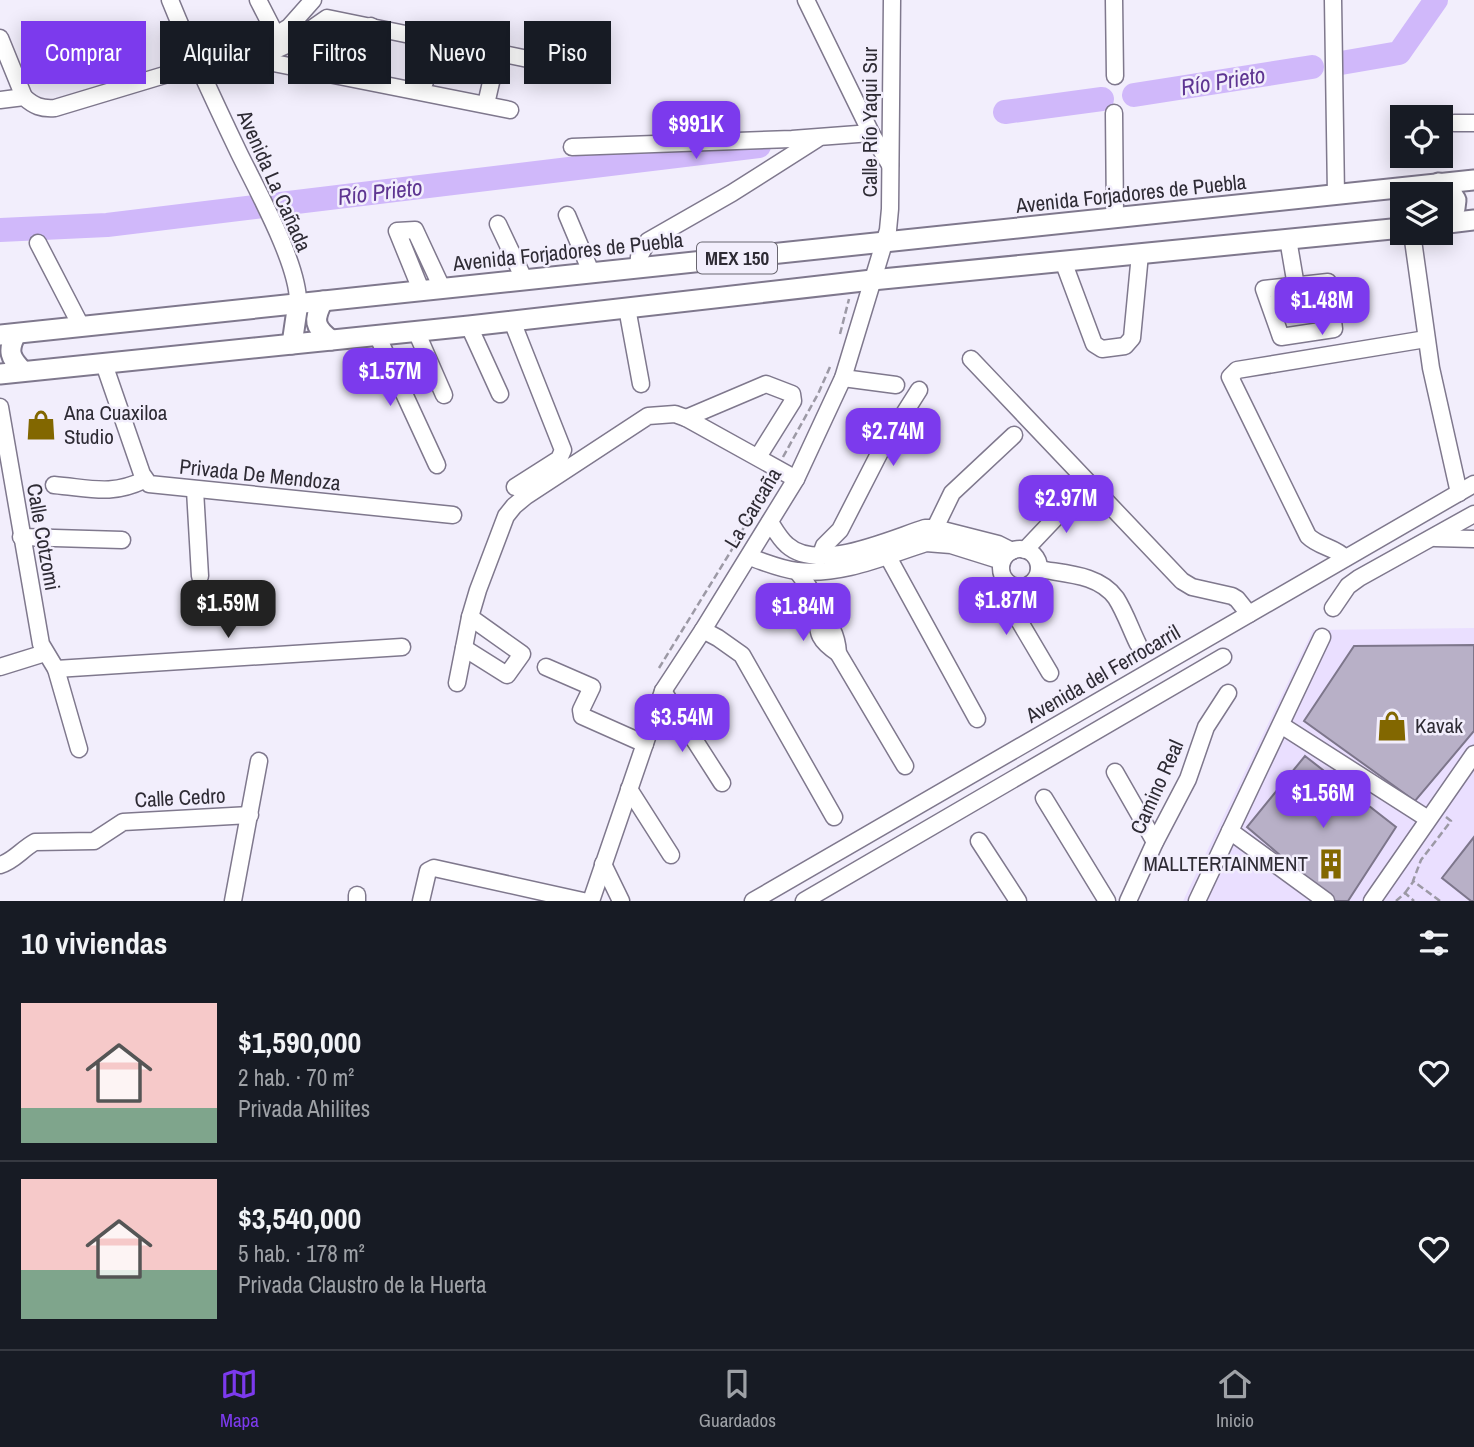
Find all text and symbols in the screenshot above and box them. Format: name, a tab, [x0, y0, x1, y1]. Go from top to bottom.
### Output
chip: Comprar	[21, 21, 146, 84]
chip: Alquilar	[160, 21, 274, 84]
chip: Filtros	[288, 21, 391, 84]
chip: Nuevo	[405, 21, 510, 84]
chip: Piso	[524, 21, 611, 84]
street label: Calle Río Yaqui Sur	[855, 46, 884, 197]
water label: Río Prieto	[1179, 59, 1267, 102]
pin: $991K	[647, 102, 745, 161]
street label: Avenida La Cañada	[230, 105, 319, 256]
map controls	[1390, 105, 1453, 245]
button: locate	[1390, 105, 1453, 168]
text: $991K	[668, 108, 724, 139]
street label: Avenida Forjadores de Puebla	[1013, 167, 1248, 220]
water label: Río Prieto	[336, 171, 424, 212]
button: layers	[1390, 182, 1453, 245]
street label: Avenida Forjadores de Puebla	[450, 225, 685, 278]
road number: MEX 150	[697, 242, 777, 274]
pin: $1.48M	[1265, 278, 1379, 337]
text: $1.48M	[1291, 284, 1353, 315]
pin: $1.57M	[333, 348, 447, 408]
text: $1.57M	[359, 355, 421, 386]
place label: Ana Cuaxiloa Studio	[63, 398, 168, 451]
shop icon: Ana Cuaxiloa Studio	[24, 408, 58, 442]
pin: $2.74M	[836, 408, 950, 468]
text: $2.74M	[862, 415, 924, 446]
street label: Privada De Mendoza	[178, 452, 342, 497]
street label: La Carcaña	[717, 462, 788, 553]
pin: $2.97M	[1009, 476, 1123, 535]
street label: Calle Cotzomi	[20, 481, 67, 593]
text: $2.97M	[1035, 482, 1097, 513]
pin: $1.87M	[949, 578, 1063, 637]
pin: $1.59M	[171, 580, 285, 640]
pin: $1.84M	[746, 584, 860, 643]
text: $1.87M	[975, 584, 1037, 615]
text: $1.59M	[197, 587, 259, 618]
text: $1.84M	[772, 590, 834, 621]
street label: Avenida del Ferrocarril	[1019, 618, 1185, 730]
pin: $3.54M	[625, 694, 739, 754]
text: $3.54M	[651, 701, 713, 732]
shop icon: Kavak	[1375, 709, 1409, 743]
place label: Kavak	[1415, 711, 1463, 740]
street label: Camino Real	[1123, 735, 1190, 839]
pin: $1.56M	[1266, 770, 1380, 830]
text: $1.56M	[1292, 777, 1354, 808]
street label: Calle Cedro	[134, 781, 226, 814]
building icon: MALLTERTAINMENT	[1314, 847, 1348, 881]
place label: MALLTERTAINMENT	[1143, 849, 1308, 878]
text: 10 viviendas	[21, 923, 167, 963]
icon: filters	[1415, 924, 1453, 962]
text: $1,590,000	[238, 1022, 361, 1062]
icon: home	[77, 1031, 161, 1115]
icon: heart	[1415, 1054, 1453, 1092]
text: 2 hab. · 70 m²	[238, 1062, 354, 1093]
text: Privada Ahilites	[238, 1093, 370, 1124]
text: $3,540,000	[238, 1198, 361, 1238]
icon: home	[77, 1207, 161, 1291]
icon: heart	[1415, 1230, 1453, 1268]
text: 5 hab. · 178 m²	[238, 1238, 365, 1269]
text: Privada Claustro de la Huerta	[238, 1269, 486, 1300]
tab: Mapa	[220, 1365, 259, 1433]
tab: Guardados	[699, 1365, 776, 1433]
tab: Inicio	[1216, 1365, 1254, 1433]

